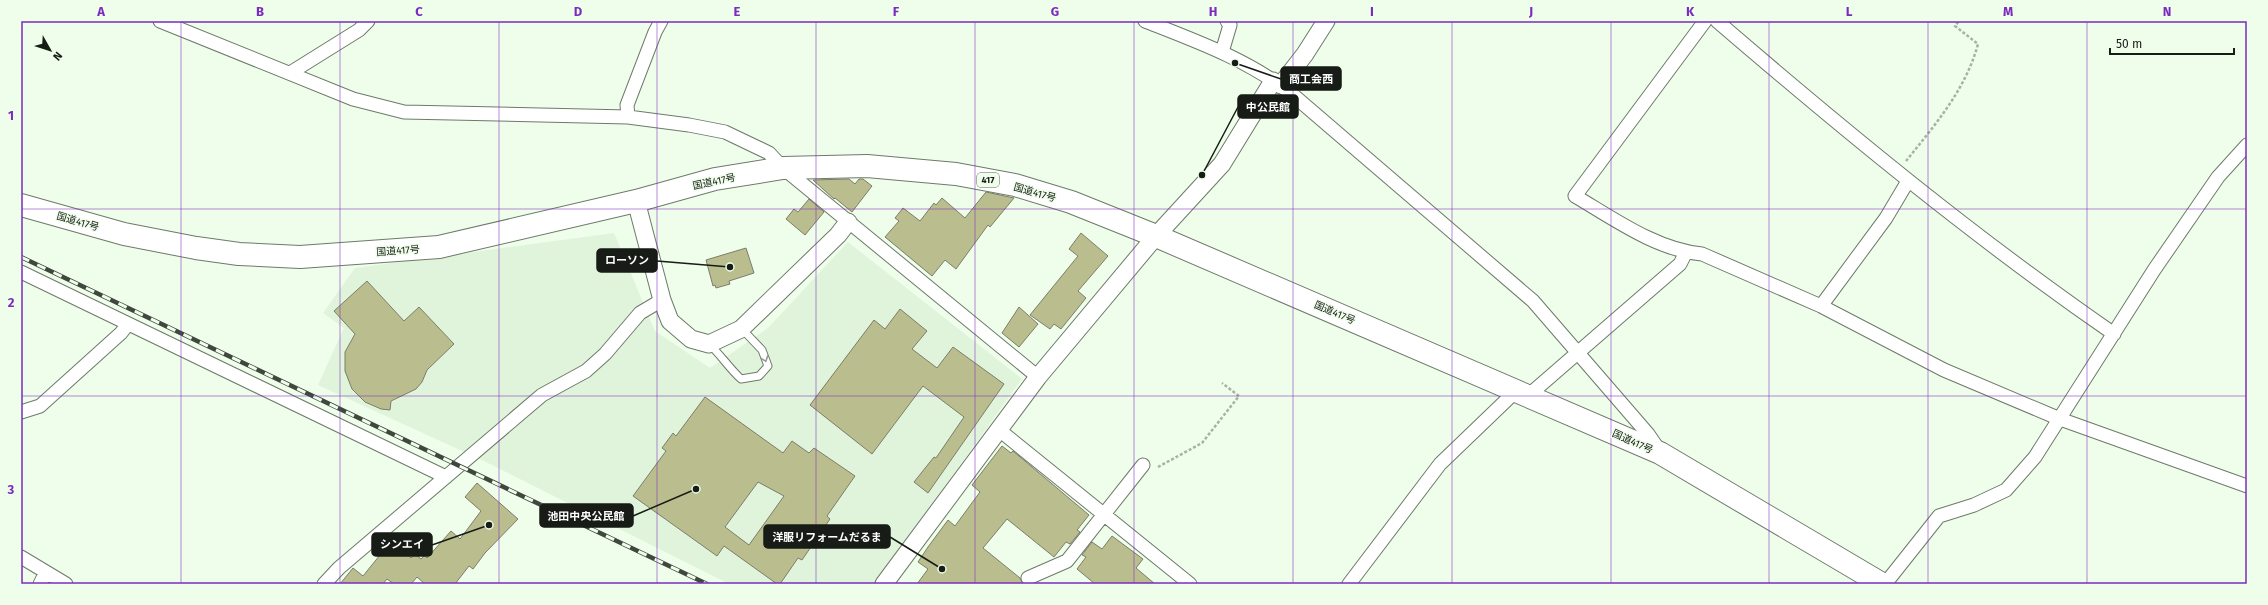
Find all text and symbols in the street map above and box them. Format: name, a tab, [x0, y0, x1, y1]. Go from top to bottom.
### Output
text: A	[96, 4, 105, 19]
text: B	[256, 4, 264, 19]
text: C	[415, 4, 423, 19]
text: D	[574, 4, 583, 19]
text: E	[734, 4, 741, 19]
text: F	[893, 4, 900, 19]
text: G	[1051, 4, 1059, 19]
text: H	[1209, 4, 1217, 19]
text: I	[1370, 4, 1374, 19]
text: J	[1528, 4, 1533, 19]
text: K	[1686, 4, 1695, 19]
text: L	[1846, 4, 1853, 19]
text: M	[2003, 4, 2013, 19]
text: N	[2163, 4, 2171, 19]
north arrow	[30, 30, 70, 70]
scale bar	[2110, 30, 2234, 56]
text: 50 m	[2116, 37, 2142, 51]
text: N	[50, 49, 65, 63]
callout: 商工会西	[1281, 67, 1341, 90]
text: 商工会西	[1289, 73, 1333, 86]
callout: 中公民館	[1238, 95, 1298, 118]
text: 中公民館	[1246, 101, 1290, 114]
text: 1	[8, 108, 14, 123]
street label: 国道417号	[692, 172, 737, 192]
road number: 417	[977, 173, 999, 187]
street label: 国道417号	[1012, 181, 1057, 205]
street label: 国道417号	[55, 210, 100, 234]
street label: 国道417号	[376, 243, 420, 259]
callout: ローソン	[597, 249, 657, 272]
text: ローソン	[605, 254, 649, 267]
text: 2	[8, 295, 15, 310]
street label: 国道417号	[1312, 299, 1357, 327]
one-way arrow	[761, 356, 769, 363]
street label: 国道417号	[1610, 428, 1655, 456]
text: 3	[7, 482, 15, 497]
callout: 池田中央公民館	[540, 504, 633, 527]
text: 池田中央公民館	[548, 510, 625, 523]
callout: 洋服リフォームだるま	[764, 525, 890, 548]
text: 洋服リフォームだるま	[772, 531, 882, 544]
callout: シンエイ	[372, 533, 432, 556]
text: シンエイ	[380, 538, 424, 551]

